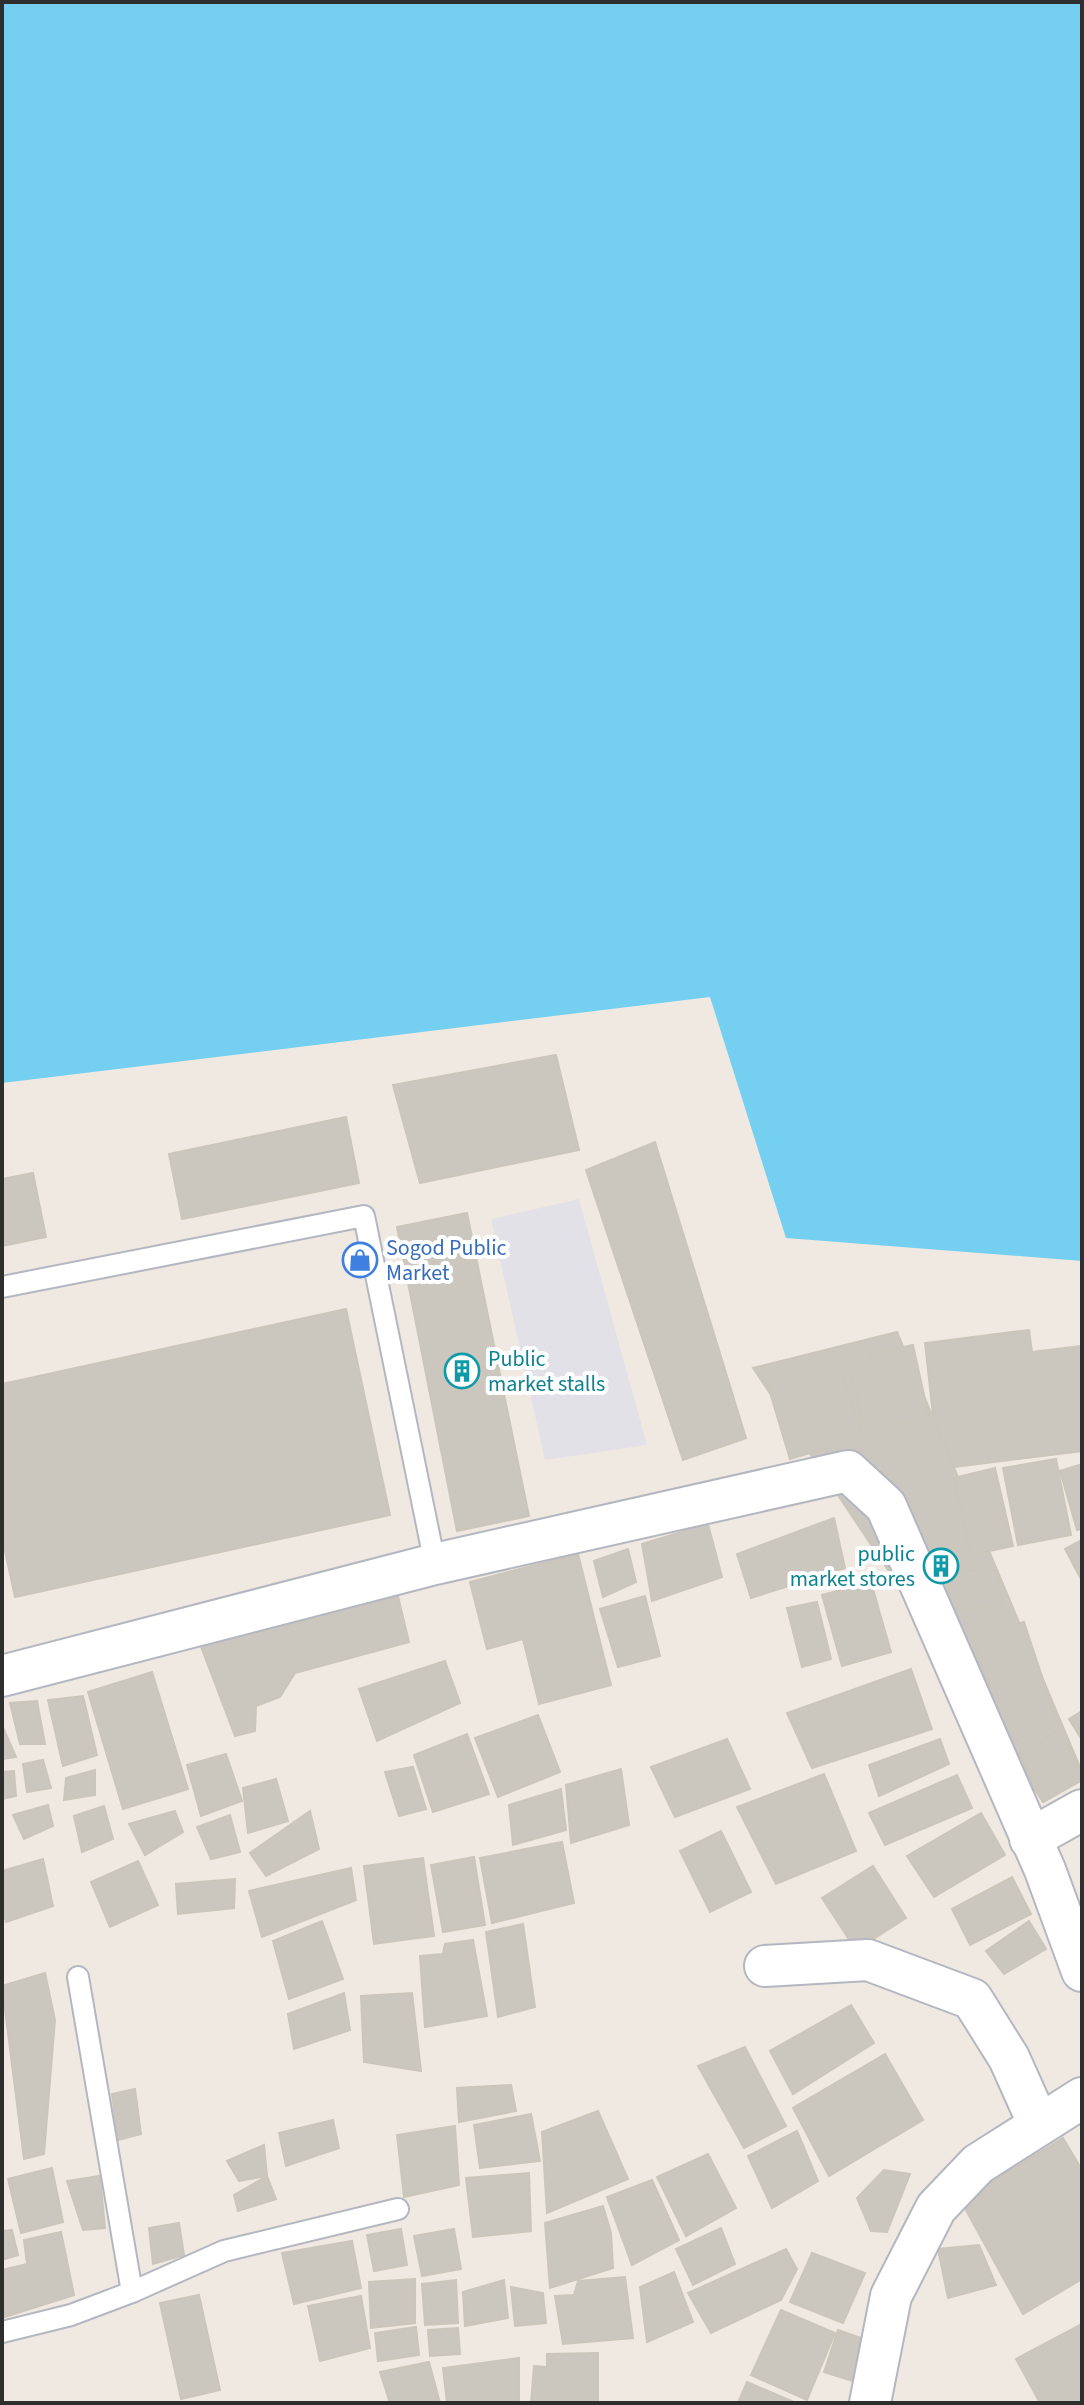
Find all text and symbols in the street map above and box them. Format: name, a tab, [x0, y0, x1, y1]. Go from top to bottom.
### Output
place label: Sogod Public Market	[386, 1232, 507, 1289]
shop icon: Sogod Public Market	[341, 1241, 379, 1279]
place label: Public market stalls	[488, 1343, 605, 1400]
building icon: Public market stalls	[443, 1352, 481, 1390]
place label: public market stores	[790, 1538, 915, 1595]
building icon: public market stores	[922, 1547, 960, 1585]

